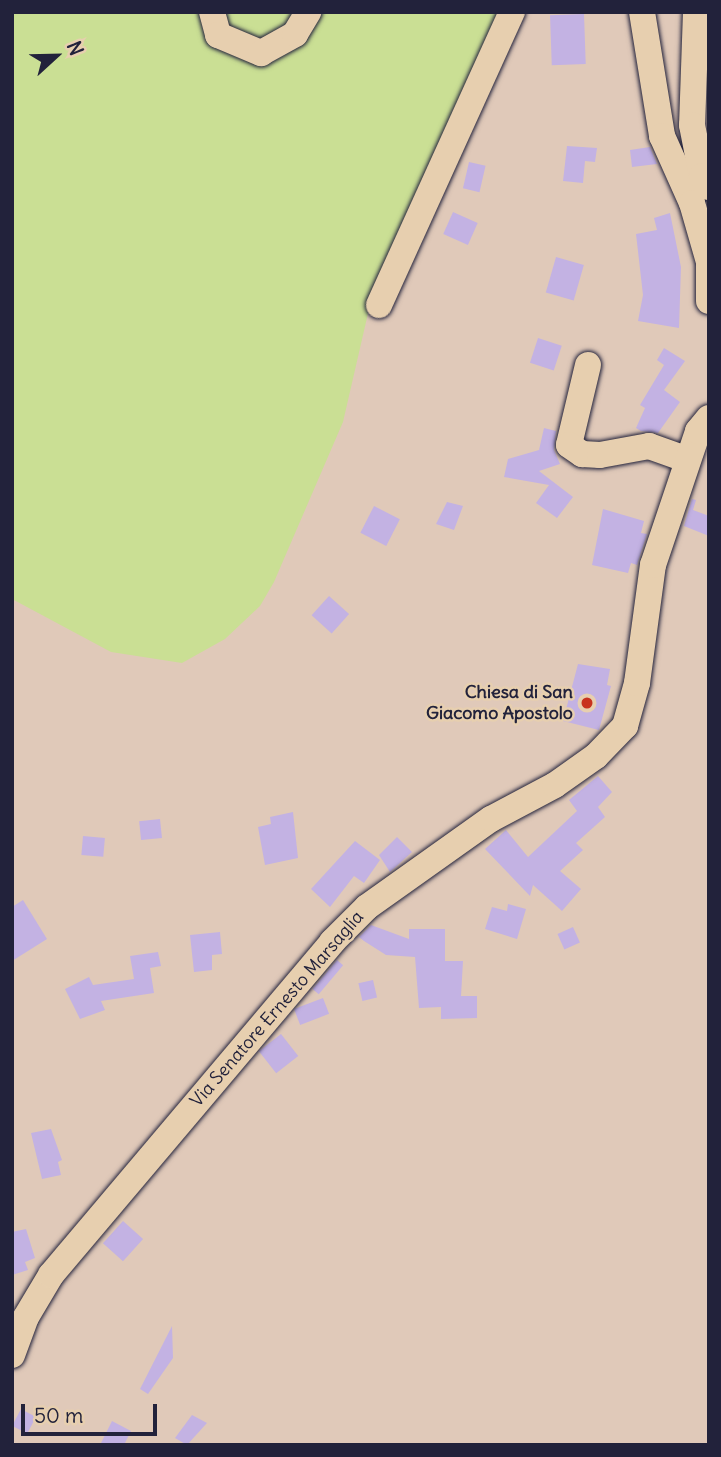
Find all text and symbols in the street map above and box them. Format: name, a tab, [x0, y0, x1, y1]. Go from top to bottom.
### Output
north arrow	[21, 21, 91, 91]
text: N	[62, 38, 89, 59]
place label: Chiesa di San Giacomo Apostolo	[426, 682, 573, 724]
marker: Chiesa di San Giacomo Apostolo	[579, 695, 595, 711]
street label: Via Senatore Ernesto Marsaglia	[186, 907, 368, 1111]
scale bar	[24, 1390, 161, 1434]
text: 50 m	[34, 1402, 83, 1429]

